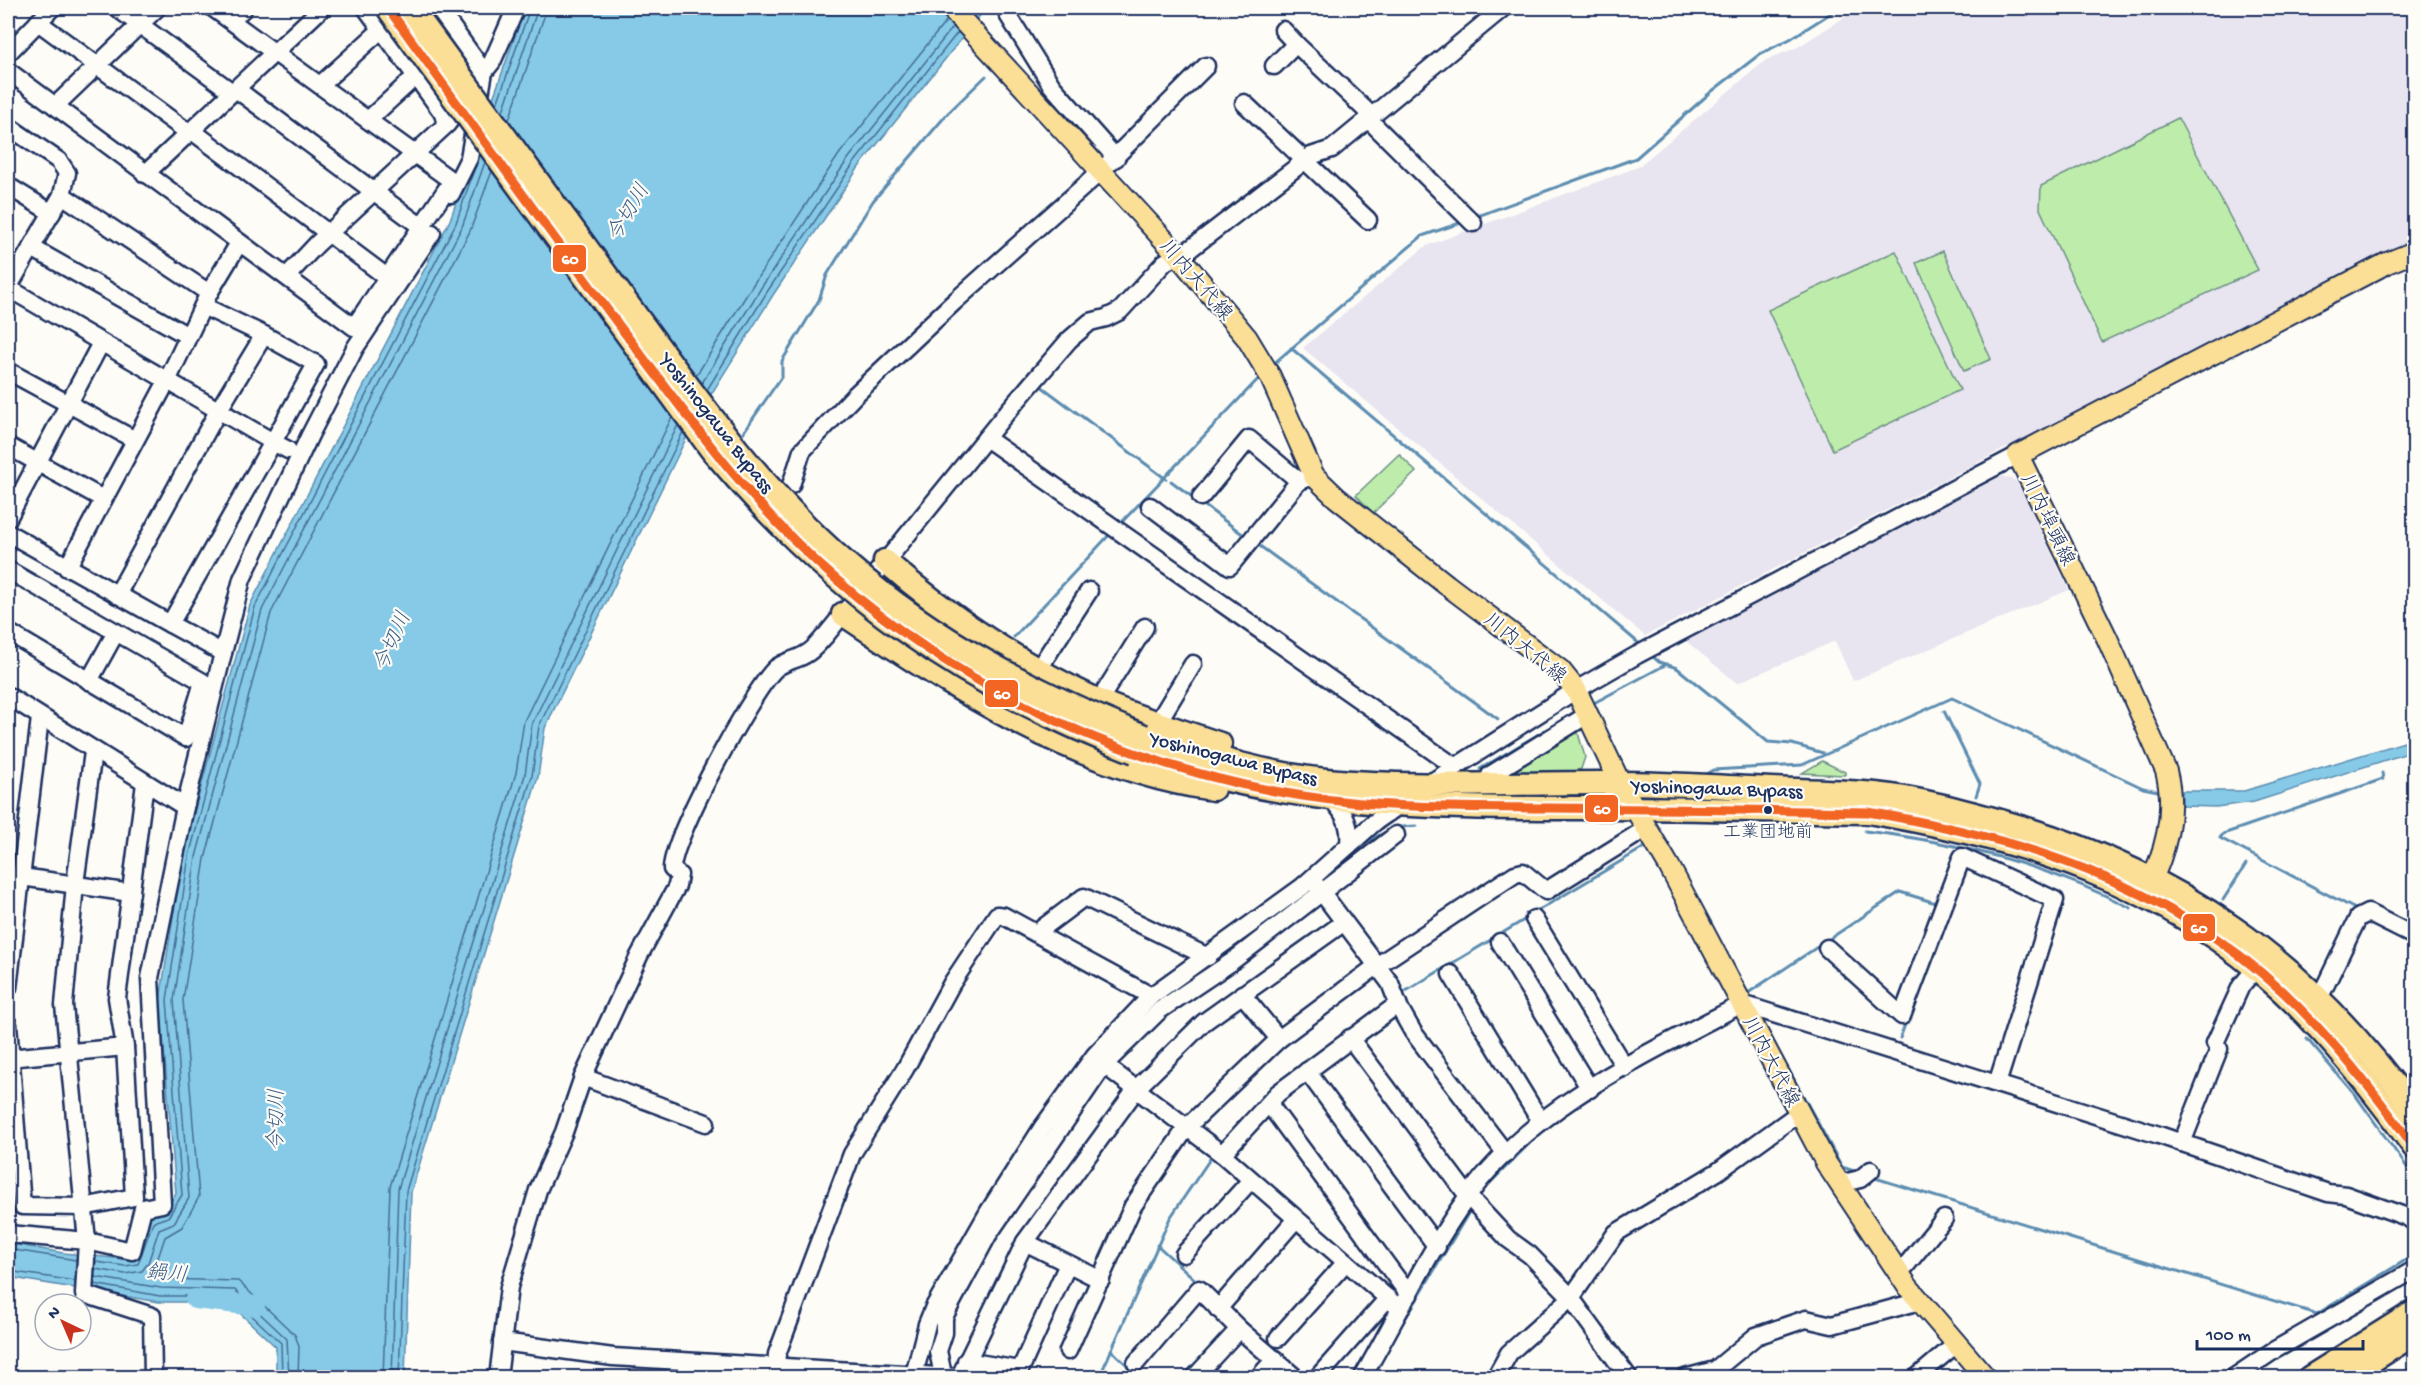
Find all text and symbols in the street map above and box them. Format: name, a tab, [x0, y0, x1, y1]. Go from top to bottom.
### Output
water label: 今切川	[602, 180, 657, 247]
street label: 川内大代線	[1153, 235, 1237, 327]
line badge: 60	[552, 244, 587, 273]
text: 60	[561, 252, 579, 271]
street label: Yoshinogawa Bypass	[652, 348, 778, 499]
street label: 川内埠頭線	[2014, 470, 2080, 571]
water label: 今切川	[369, 608, 418, 676]
street label: 川内大代線	[1478, 608, 1571, 690]
line badge: 60	[984, 679, 1019, 708]
text: 60	[993, 687, 1011, 706]
street label: Yoshinogawa Bypass	[1145, 728, 1320, 792]
street label: Yoshinogawa Bypass	[1629, 776, 1804, 805]
line badge: 60	[1584, 794, 1619, 823]
text: 60	[1593, 802, 1611, 821]
marker: 工業団地前	[1762, 804, 1774, 816]
place label: 工業団地前	[1723, 822, 1813, 844]
line badge: 60	[2182, 913, 2216, 942]
text: 60	[2190, 921, 2208, 940]
street label: 川内大代線	[1735, 1012, 1804, 1112]
water label: 今切川	[264, 1088, 292, 1152]
water label: 鍋川	[144, 1260, 189, 1290]
north arrow	[33, 1292, 93, 1352]
text: N	[45, 1303, 66, 1324]
scale bar	[2197, 1313, 2364, 1351]
text: 100 m	[2205, 1326, 2251, 1347]

